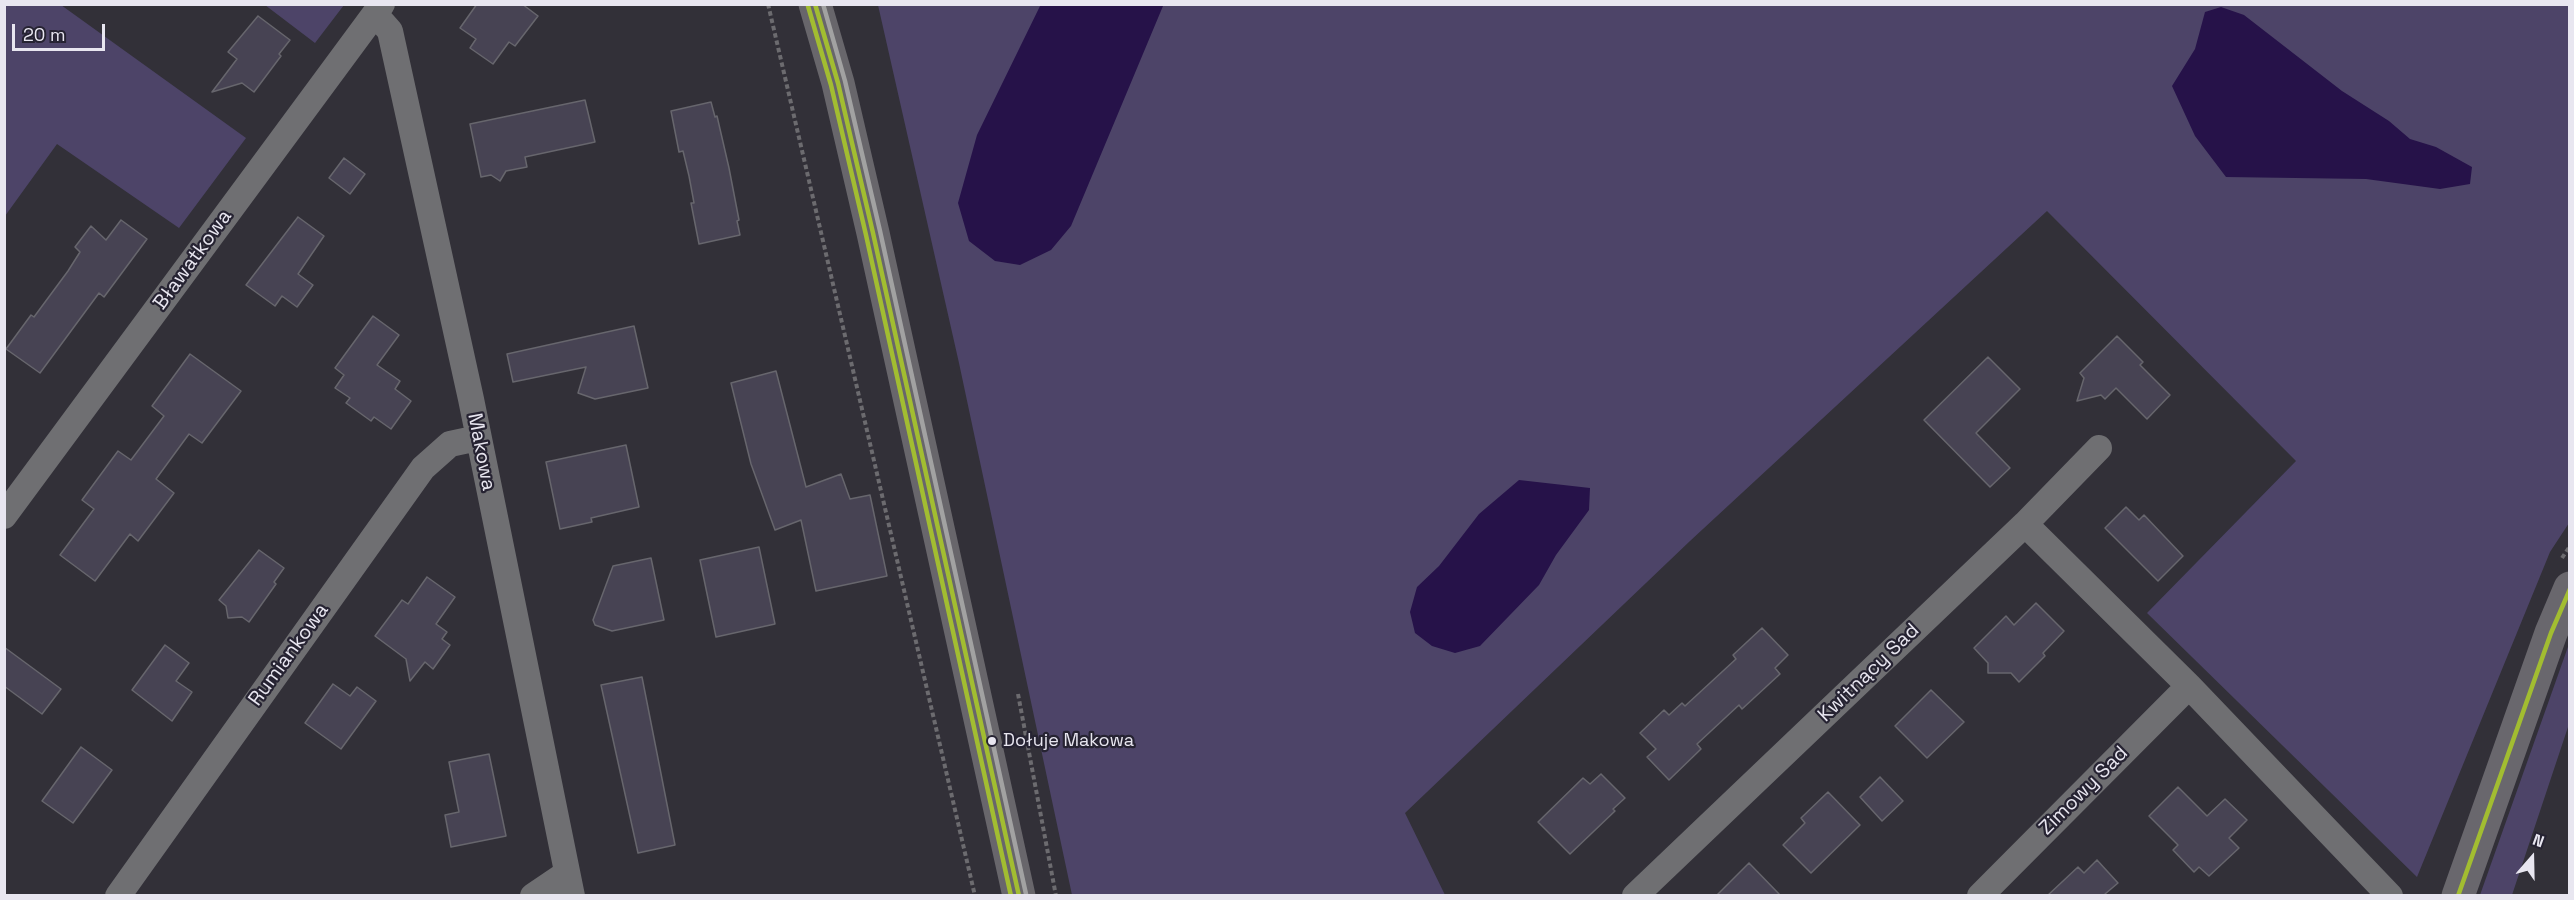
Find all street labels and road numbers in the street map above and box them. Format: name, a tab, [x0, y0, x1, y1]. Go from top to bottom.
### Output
street label: Bławatkowa	[149, 205, 237, 315]
street label: Makowa	[462, 411, 500, 493]
street label: Rumiankowa	[244, 599, 334, 711]
street label: Kwitnący Sad	[1814, 619, 1924, 727]
street label: Zimowy Sad	[2035, 742, 2133, 840]

